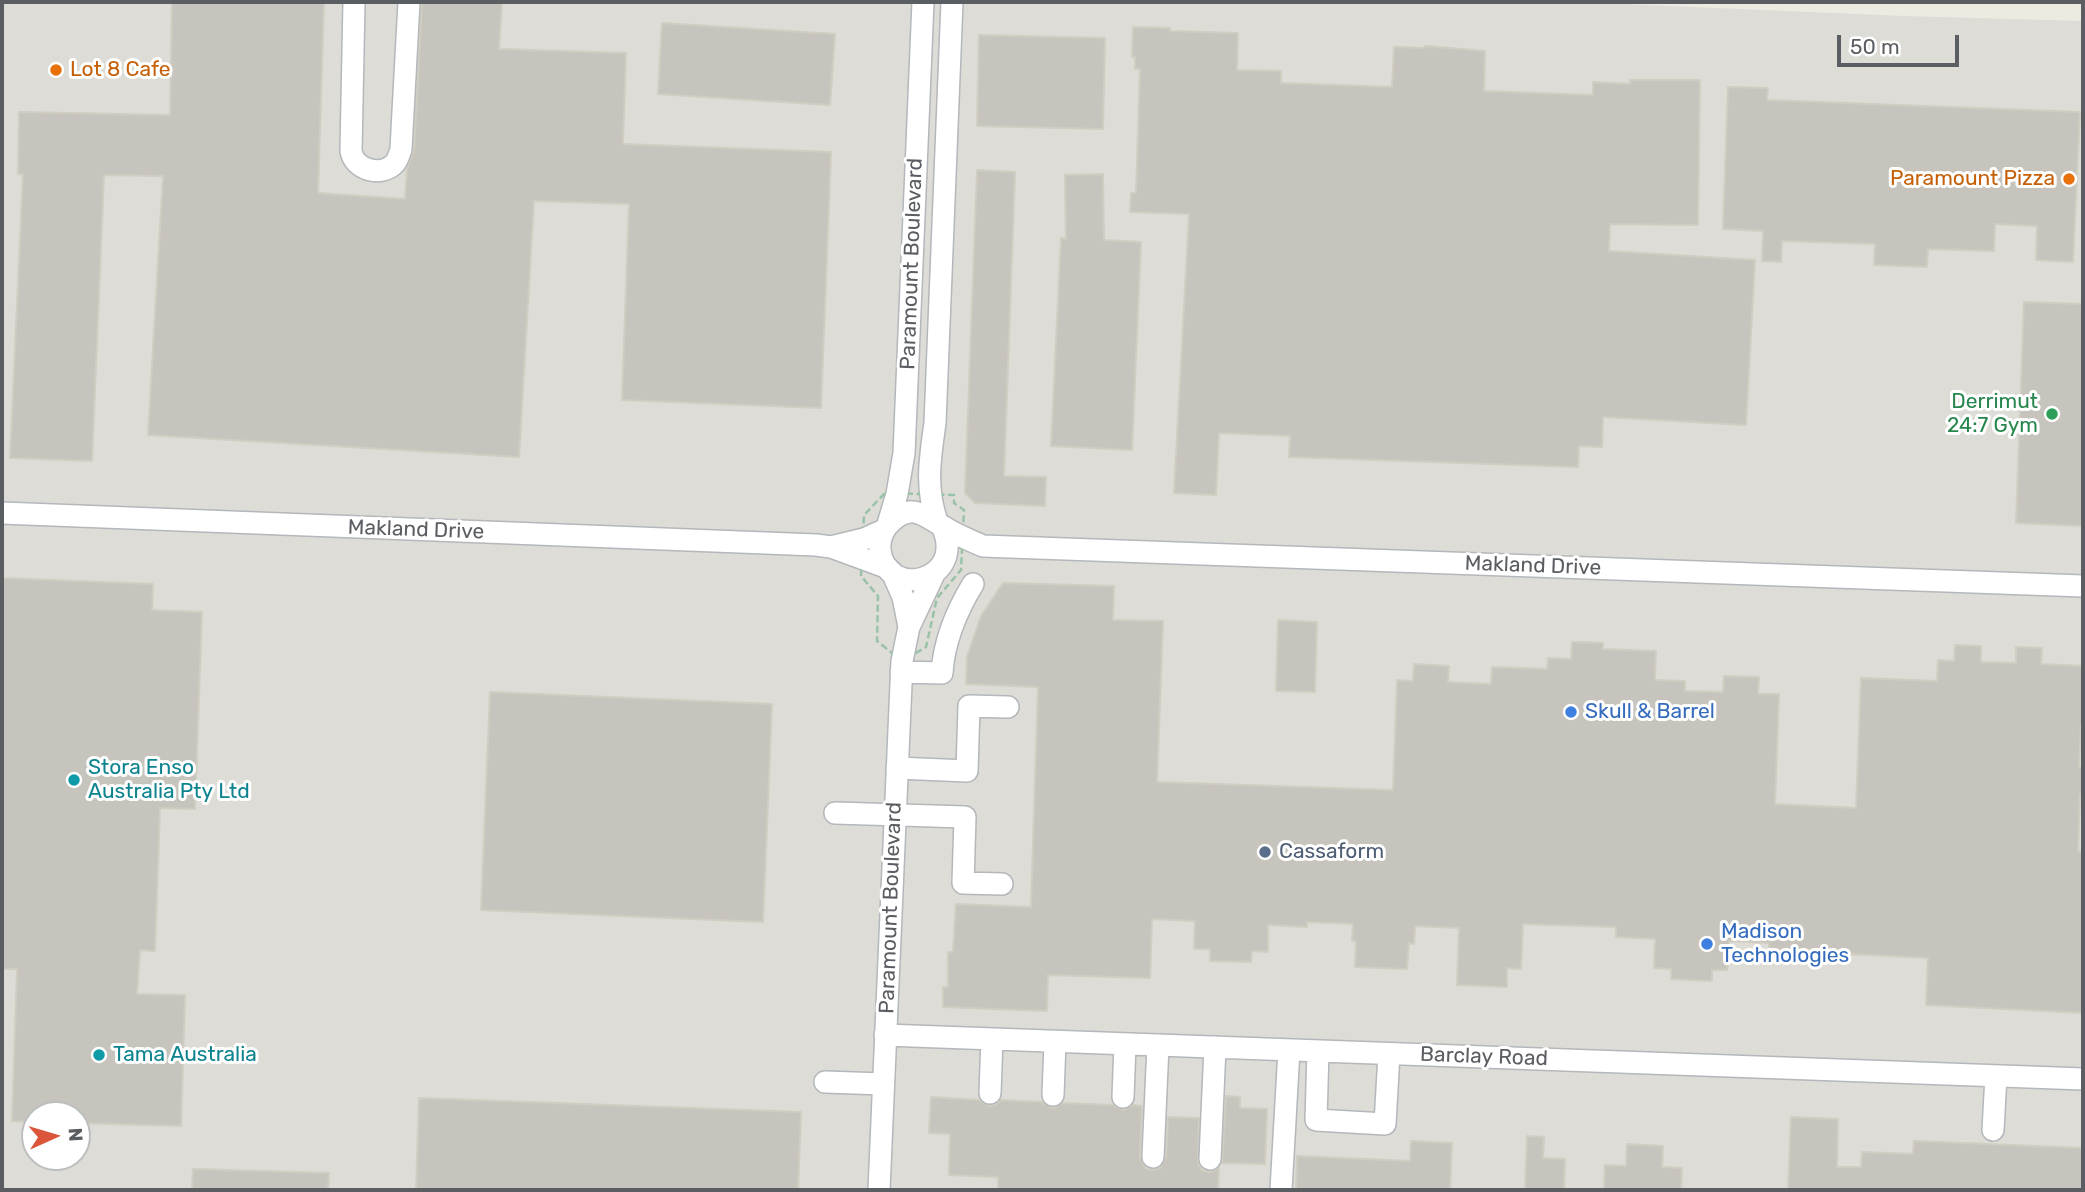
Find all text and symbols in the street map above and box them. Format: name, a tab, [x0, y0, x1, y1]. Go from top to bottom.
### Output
scale bar	[1840, 21, 1962, 65]
text: 50 m	[1850, 34, 1900, 59]
place label: Lot 8 Cafe	[70, 57, 171, 83]
marker: Lot 8 Cafe	[48, 62, 64, 78]
street label: Paramount Boulevard	[896, 158, 928, 370]
place label: Paramount Pizza	[1890, 166, 2055, 192]
marker: Paramount Pizza	[2061, 171, 2077, 187]
place label: Derrimut 24:7 Gym	[1947, 389, 2038, 439]
marker: Derrimut 24:7 Gym	[2044, 406, 2060, 422]
street label: Makland Drive	[347, 515, 485, 545]
street label: Makland Drive	[1464, 551, 1602, 581]
place label: Skull & Barrel	[1585, 699, 1715, 725]
marker: Skull & Barrel	[1563, 704, 1579, 720]
place label: Stora Enso Australia Pty Ltd	[88, 755, 250, 805]
marker: Stora Enso Australia Pty Ltd	[66, 772, 82, 788]
street label: Paramount Boulevard	[875, 802, 907, 1014]
place label: Cassaform	[1279, 839, 1384, 865]
marker: Cassaform	[1257, 844, 1273, 860]
place label: Madison Technologies	[1721, 919, 1849, 969]
marker: Madison Technologies	[1699, 936, 1715, 952]
place label: Tama Australia	[113, 1042, 257, 1068]
street label: Barclay Road	[1420, 1042, 1548, 1072]
marker: Tama Australia	[91, 1047, 107, 1063]
north arrow	[21, 1101, 91, 1171]
text: N	[64, 1127, 87, 1142]

